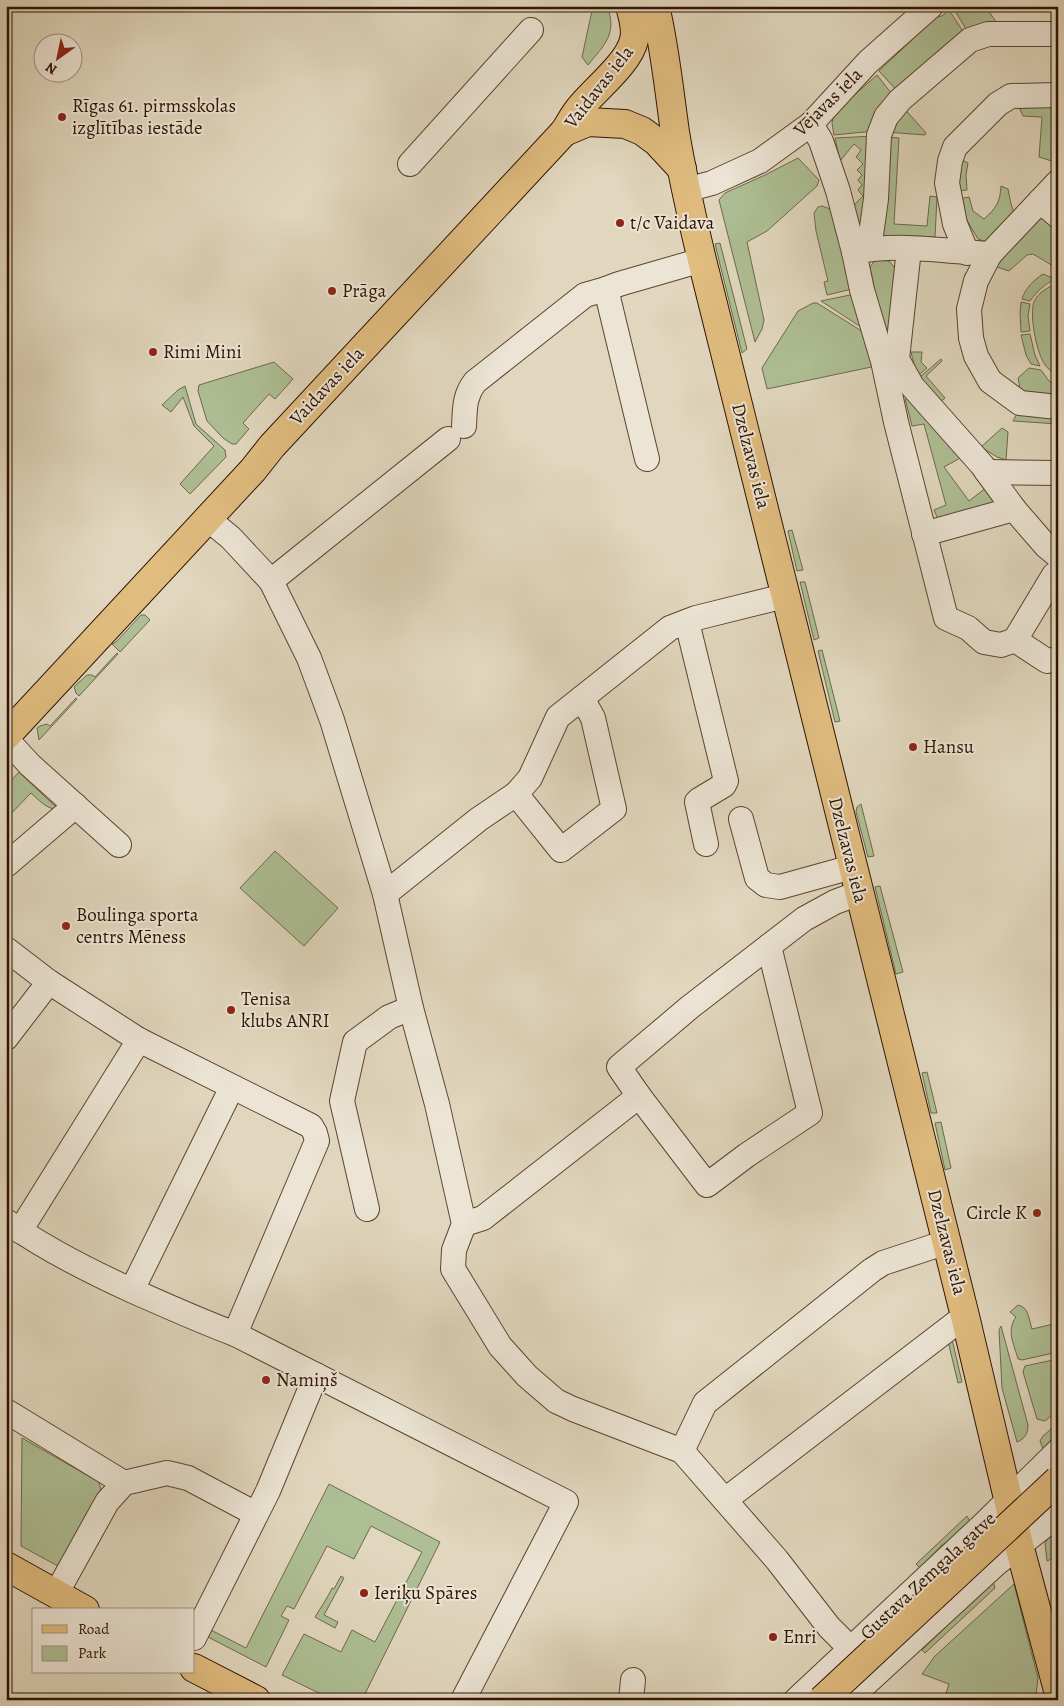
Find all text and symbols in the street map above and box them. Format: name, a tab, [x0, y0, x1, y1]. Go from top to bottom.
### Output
north arrow	[32, 32, 82, 82]
street label: Vaidavas iela	[558, 40, 640, 135]
text: N	[42, 58, 61, 79]
street label: Vējavas iela	[787, 62, 868, 143]
place label: Rīgas 61. pirmsskolas izglītības iestāde	[72, 93, 236, 141]
marker: Rīgas 61. pirmsskolas izglītības iestāde	[56, 111, 68, 123]
place label: t/c Vaidava	[630, 210, 714, 236]
marker: t/c Vaidava	[614, 217, 626, 229]
place label: Prāga	[342, 278, 386, 304]
marker: Prāga	[326, 285, 338, 297]
place label: Rimi Mini	[163, 339, 242, 365]
street label: Vaidavas iela	[283, 341, 370, 432]
marker: Rimi Mini	[147, 346, 159, 358]
street label: Dzelzavas iela	[725, 400, 777, 512]
place label: Hansu	[923, 734, 975, 760]
marker: Hansu	[907, 741, 919, 753]
street label: Dzelzavas iela	[822, 794, 874, 906]
place label: Boulinga sporta centrs Mēness	[76, 902, 199, 950]
marker: Boulinga sporta centrs Mēness	[60, 920, 72, 932]
place label: Tenisa klubs ANRI	[241, 986, 330, 1034]
marker: Tenisa klubs ANRI	[225, 1004, 237, 1016]
street label: Dzelzavas iela	[921, 1186, 973, 1298]
place label: Circle K	[966, 1200, 1027, 1226]
marker: Circle K	[1031, 1207, 1043, 1219]
place label: Namiņš	[276, 1367, 338, 1393]
marker: Namiņš	[260, 1374, 272, 1386]
street label: Gustava Zemgala gatve	[854, 1506, 1002, 1646]
place label: Ieriķu Spāres	[374, 1580, 477, 1606]
marker: Ieriķu Spāres	[358, 1587, 370, 1599]
legend	[32, 1608, 195, 1674]
text: Road	[78, 1619, 110, 1639]
place label: Enri	[783, 1624, 817, 1650]
marker: Enri	[767, 1631, 779, 1643]
text: Park	[78, 1643, 107, 1663]

